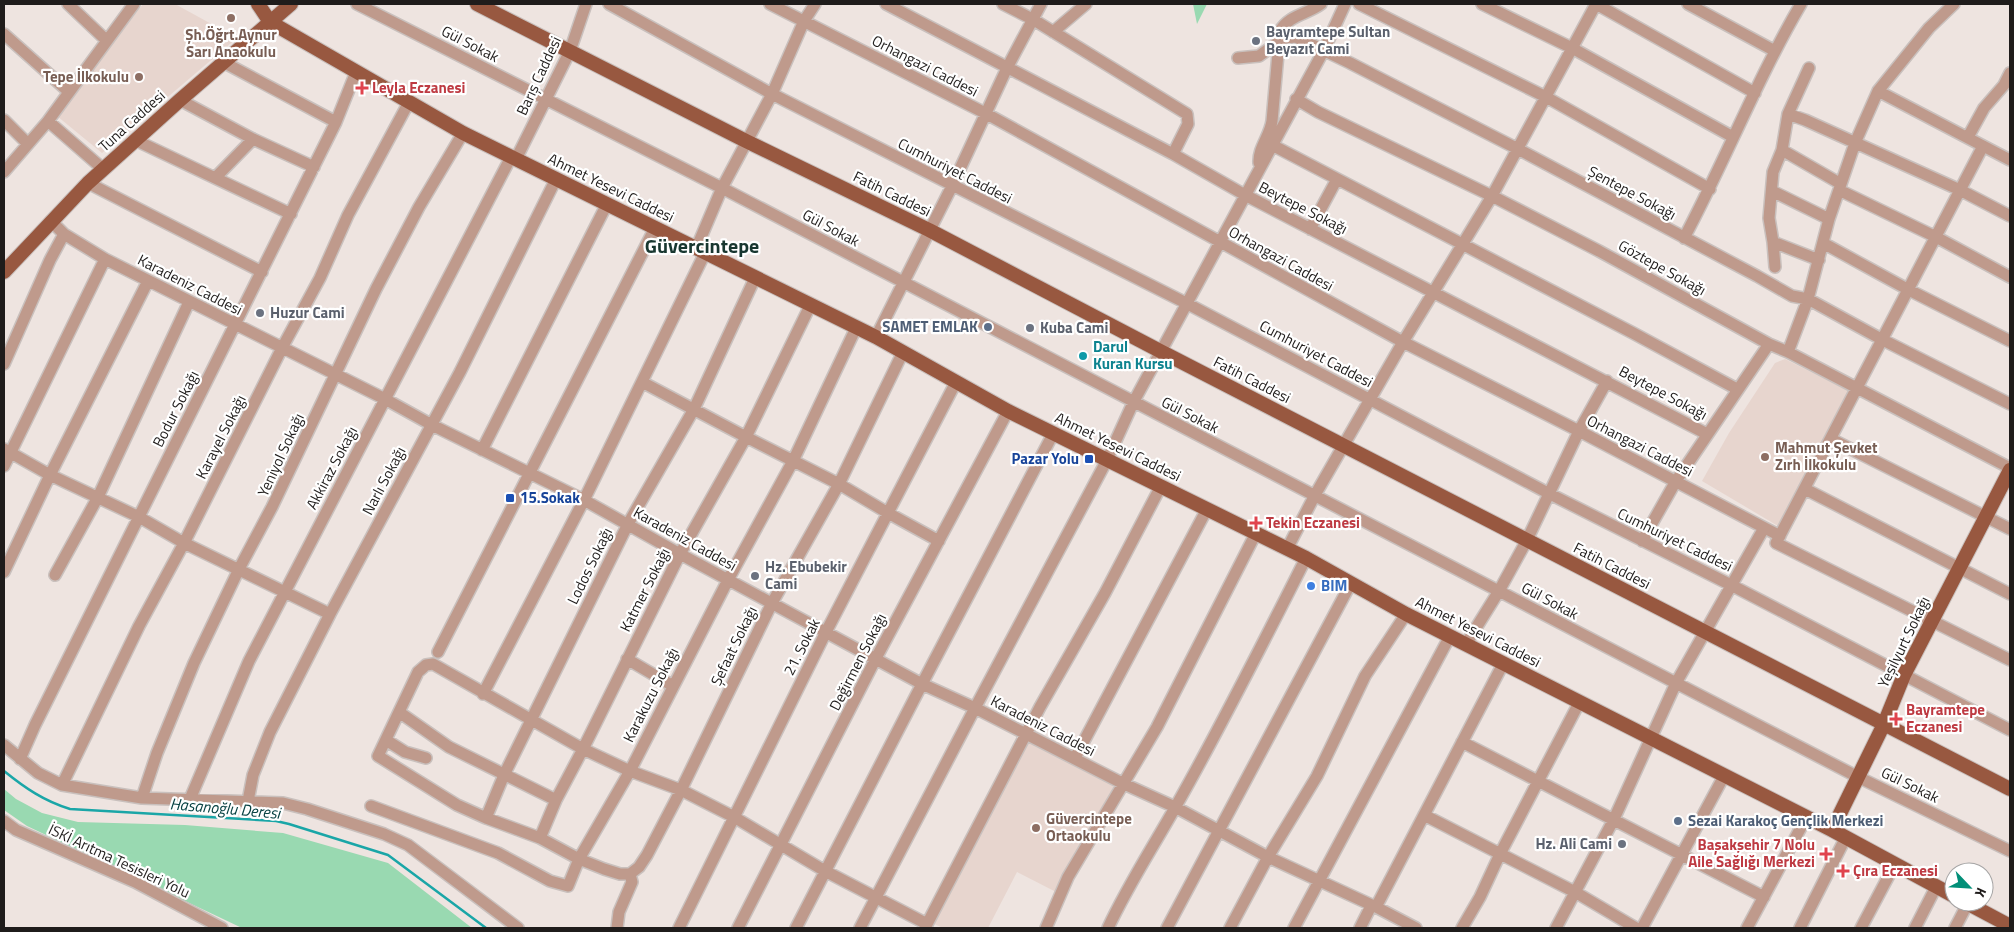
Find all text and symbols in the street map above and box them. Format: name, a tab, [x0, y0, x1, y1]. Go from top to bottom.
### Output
marker: Şh.Öğrt.Aynur Sarı Anaokulu	[225, 12, 237, 24]
street label: Gül Sokak	[437, 19, 503, 68]
place label: Bayramtepe Sultan Beyazıt Cami	[1266, 20, 1390, 60]
place label: Şh.Öğrt.Aynur Sarı Anaokulu	[185, 23, 277, 63]
street label: Orhangazi Caddesi	[868, 29, 982, 102]
street label: Barış Caddesi	[510, 32, 567, 119]
marker: Bayramtepe Sultan Beyazıt Cami	[1250, 35, 1262, 47]
place label: Tepe İlkokulu	[43, 65, 129, 88]
marker: Tepe İlkokulu	[133, 71, 145, 83]
place label: Leyla Eczanesi	[372, 76, 465, 99]
marker: Leyla Eczanesi	[356, 82, 368, 94]
street label: Tuna Caddesi	[93, 84, 170, 157]
street label: Cumhuriyet Caddesi	[894, 132, 1016, 209]
street label: Ahmet Yesevi Caddesi	[544, 147, 678, 228]
street label: Şentepe Sokağı	[1584, 160, 1680, 225]
street label: Fatih Caddesi	[849, 165, 935, 222]
street label: Beytepe Sokağı	[1255, 175, 1352, 240]
street label: Gül Sokak	[799, 203, 864, 252]
street label: Orhangazi Caddesi	[1225, 220, 1338, 297]
district label: Güvercintepe	[645, 230, 759, 261]
street label: Göztepe Sokağı	[1614, 234, 1710, 301]
street label: Karadeniz Caddesi	[134, 248, 247, 321]
place label: Huzur Cami	[270, 301, 345, 324]
marker: Huzur Cami	[254, 307, 266, 319]
street label: Cumhuriyet Caddesi	[1255, 314, 1377, 393]
place label: SAMET EMLAK	[882, 315, 978, 338]
place label: Kuba Cami	[1040, 316, 1108, 339]
marker: SAMET EMLAK	[982, 321, 994, 333]
marker: Kuba Cami	[1024, 322, 1036, 334]
place label: Darul Kuran Kursu	[1093, 335, 1173, 375]
marker: Darul Kuran Kursu	[1077, 350, 1089, 362]
street label: Fatih Caddesi	[1209, 350, 1295, 409]
street label: Beytepe Sokağı	[1615, 360, 1712, 426]
street label: Bodur Sokağı	[146, 366, 205, 451]
street label: Gül Sokak	[1157, 390, 1223, 439]
street label: Karayel Sokağı	[189, 391, 252, 483]
street label: Ahmet Yesevi Caddesi	[1051, 406, 1185, 487]
street label: Yeniyol Sokağı	[251, 409, 310, 500]
street label: Orhangazi Caddesi	[1583, 409, 1697, 482]
street label: Akkiraz Sokağı	[300, 422, 363, 513]
place label: Mahmut Şevket Zırh İlkokulu	[1775, 436, 1878, 476]
street label: Narlı Sokağı	[356, 442, 411, 519]
place label: Pazar Yolu	[1012, 447, 1079, 470]
marker: Mahmut Şevket Zırh İlkokulu	[1759, 451, 1771, 463]
marker: Pazar Yolu	[1083, 453, 1095, 465]
place label: 15.Sokak	[520, 486, 580, 509]
marker: 15.Sokak	[504, 492, 516, 504]
street label: Karadeniz Caddesi	[629, 501, 741, 577]
street label: Cumhuriyet Caddesi	[1614, 502, 1737, 577]
place label: Tekin Eczanesi	[1266, 511, 1360, 534]
marker: Tekin Eczanesi	[1250, 517, 1262, 529]
street label: Lodos Sokağı	[561, 523, 618, 608]
street label: Fatih Caddesi	[1569, 536, 1655, 595]
street label: Katmer Sokağı	[614, 544, 676, 636]
place label: Hz. Ebubekir Cami	[765, 555, 847, 595]
marker: Hz. Ebubekir Cami	[749, 570, 761, 582]
place label: BIM	[1321, 574, 1347, 597]
street label: Gül Sokak	[1518, 576, 1583, 625]
marker: BIM	[1305, 580, 1317, 592]
street label: Ahmet Yesevi Caddesi	[1412, 590, 1545, 673]
street label: Yeşilyurt Sokağı	[1872, 592, 1936, 691]
street label: Şefaat Sokağı	[704, 602, 763, 689]
street label: Değirmen Sokağı	[823, 609, 892, 714]
street label: 21. Sokak	[777, 614, 826, 679]
street label: Karakuzu Sokağı	[617, 643, 684, 746]
street label: Karadeniz Caddesi	[987, 689, 1100, 762]
place label: Bayramtepe Eczanesi	[1906, 698, 1985, 738]
marker: Bayramtepe Eczanesi	[1890, 713, 1902, 725]
street label: Gül Sokak	[1877, 761, 1943, 808]
water label: Hasanoğlu Deresi	[169, 791, 283, 825]
place label: Güvercintepe Ortaokulu	[1046, 807, 1132, 847]
place label: Sezai Karakoç Gençlik Merkezi	[1688, 809, 1883, 832]
marker: Sezai Karakoç Gençlik Merkezi	[1672, 815, 1684, 827]
street label: İSKİ Arıtma Tesisleri Yolu	[45, 818, 194, 903]
marker: Güvercintepe Ortaokulu	[1030, 822, 1042, 834]
place label: Hz. Ali Cami	[1535, 832, 1612, 855]
place label: Başakşehir 7 Nolu Aile Sağlığı Merkezi	[1688, 833, 1815, 873]
marker: Hz. Ali Cami	[1616, 838, 1628, 850]
marker: Başakşehir 7 Nolu Aile Sağlığı Merkezi	[1819, 847, 1833, 861]
place label: Çıra Eczanesi	[1853, 859, 1938, 882]
north arrow	[1944, 862, 1994, 912]
marker: Çıra Eczanesi	[1837, 865, 1849, 877]
text: K	[1970, 885, 1993, 902]

